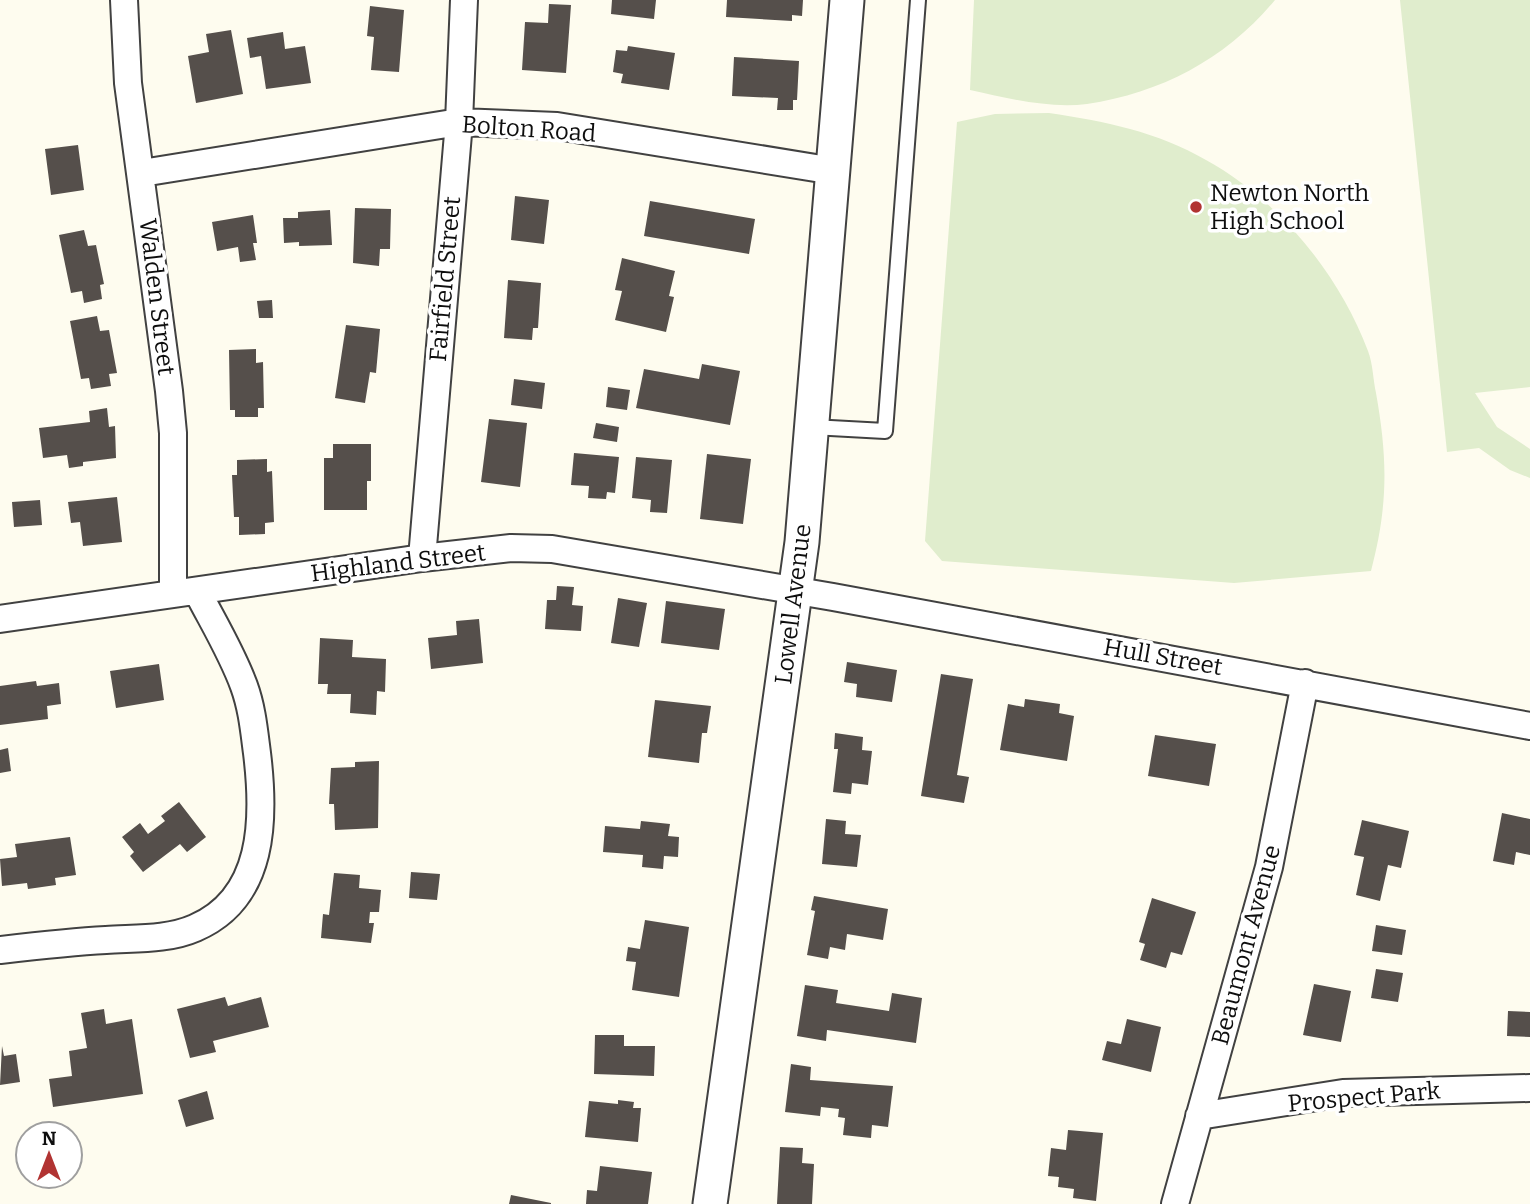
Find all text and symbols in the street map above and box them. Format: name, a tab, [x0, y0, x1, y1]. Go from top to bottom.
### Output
street label: Bolton Road	[461, 110, 597, 148]
place label: Newton North High School	[1210, 179, 1369, 235]
street label: Fairfield Street	[424, 195, 466, 363]
marker: Newton North High School	[1188, 199, 1204, 215]
street label: Walden Street	[133, 217, 181, 377]
street label: Lowell Avenue	[769, 522, 817, 686]
street label: Highland Street	[309, 538, 487, 588]
street label: Hull Street	[1101, 633, 1225, 681]
street label: Beaumont Avenue	[1206, 842, 1286, 1048]
street label: Prospect Park	[1287, 1076, 1442, 1118]
north arrow	[14, 1120, 84, 1190]
text: N	[42, 1127, 57, 1150]

